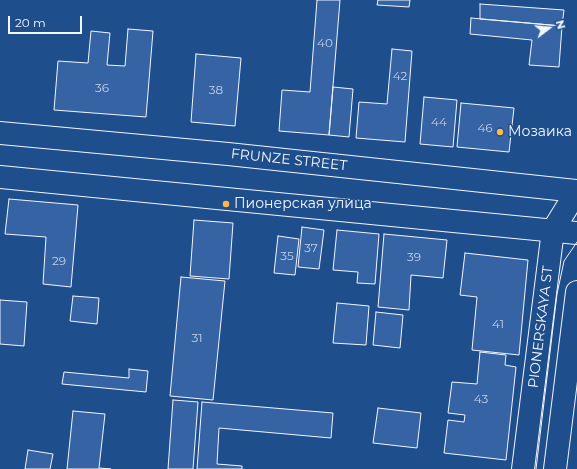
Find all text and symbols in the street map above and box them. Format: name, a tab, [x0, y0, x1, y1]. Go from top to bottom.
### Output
scale bar	[10, 8, 84, 34]
north arrow	[529, 8, 569, 48]
text: 20 m	[15, 15, 46, 30]
text: N	[553, 18, 568, 31]
house number: 40	[317, 36, 333, 50]
house number: 42	[393, 69, 407, 83]
house number: 36	[95, 81, 109, 95]
house number: 38	[209, 83, 223, 97]
house number: 44	[431, 115, 447, 129]
house number: 46	[477, 121, 493, 135]
place label: Мозаика	[508, 124, 572, 140]
marker: Мозаика	[495, 127, 505, 137]
street label: FRUNZE STREET	[230, 146, 348, 174]
place label: Пионерская улица	[234, 196, 372, 212]
marker: Пионерская улица	[221, 199, 231, 209]
house number: 37	[304, 241, 318, 255]
house number: 35	[280, 249, 294, 263]
house number: 39	[407, 250, 421, 264]
house number: 29	[52, 254, 66, 268]
street label: PIONERSKAYA ST	[525, 265, 557, 389]
house number: 41	[492, 317, 504, 331]
house number: 31	[191, 331, 203, 345]
house number: 43	[474, 392, 488, 406]

